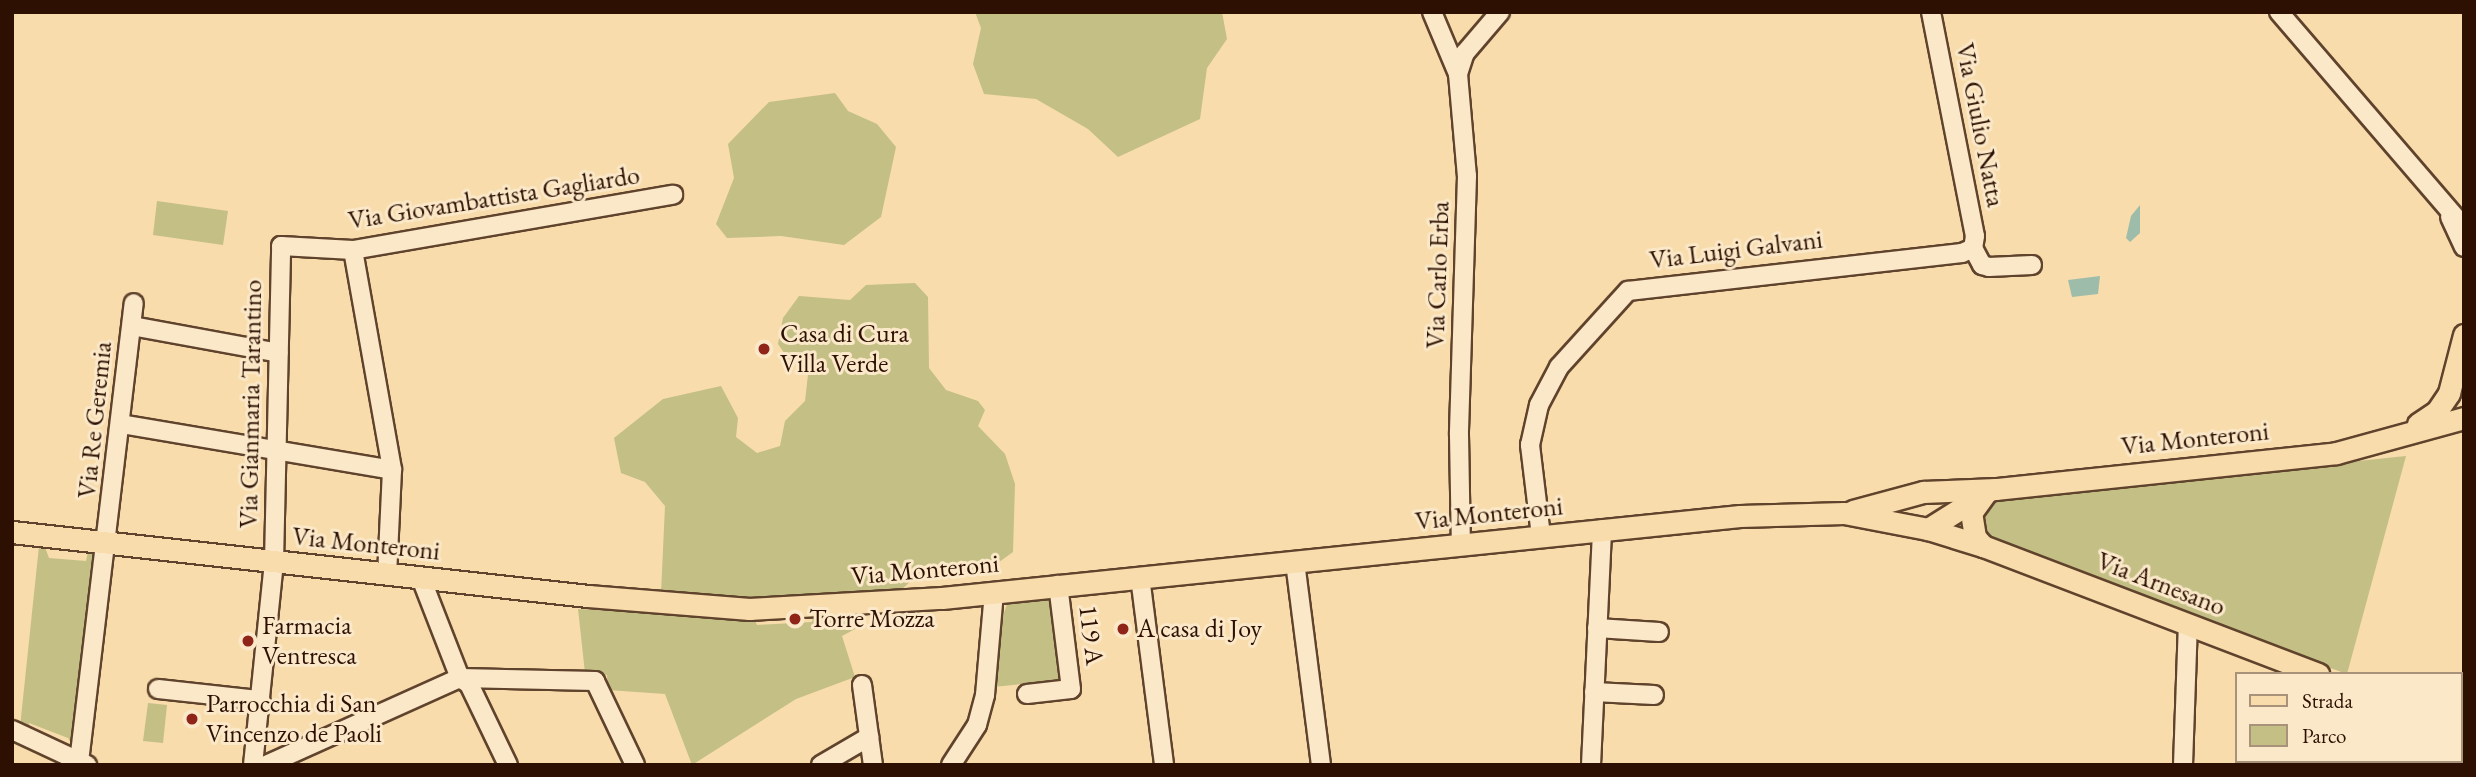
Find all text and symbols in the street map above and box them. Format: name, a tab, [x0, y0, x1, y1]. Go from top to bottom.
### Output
street label: Via Giulio Natta	[1949, 40, 2011, 210]
street label: Via Giovambattista Gagliardo	[346, 160, 642, 236]
street label: Via Carlo Erba	[1420, 201, 1456, 349]
street label: Via Luigi Galvani	[1648, 224, 1824, 276]
street label: Via Gianmaria Tarantino	[233, 279, 269, 529]
place label: Casa di Cura Villa Verde	[780, 318, 909, 380]
marker: Casa di Cura Villa Verde	[754, 339, 774, 359]
street label: Via Re Geremia	[71, 340, 119, 500]
street label: Via Monteroni	[2120, 416, 2270, 462]
street label: Via Monteroni	[1414, 491, 1564, 537]
street label: Via Monteroni	[291, 521, 441, 567]
street label: Via Arnesano	[2092, 545, 2230, 623]
street label: Via Monteroni	[850, 548, 1000, 592]
place label: Torre Mozza	[809, 603, 935, 635]
street label: 119 A	[1072, 603, 1110, 667]
place label: Farmacia Ventresca	[262, 610, 357, 672]
marker: Torre Mozza	[787, 611, 803, 627]
place label: A casa di Joy	[1137, 613, 1262, 645]
marker: A casa di Joy	[1115, 621, 1131, 637]
marker: Farmacia Ventresca	[240, 633, 256, 649]
legend	[2234, 672, 2462, 763]
text: Strada	[2302, 687, 2353, 714]
place label: Parrocchia di San Vincenzo de Paoli	[206, 688, 382, 750]
marker: Parrocchia di San Vincenzo de Paoli	[184, 711, 200, 727]
text: Parco	[2302, 722, 2346, 749]

